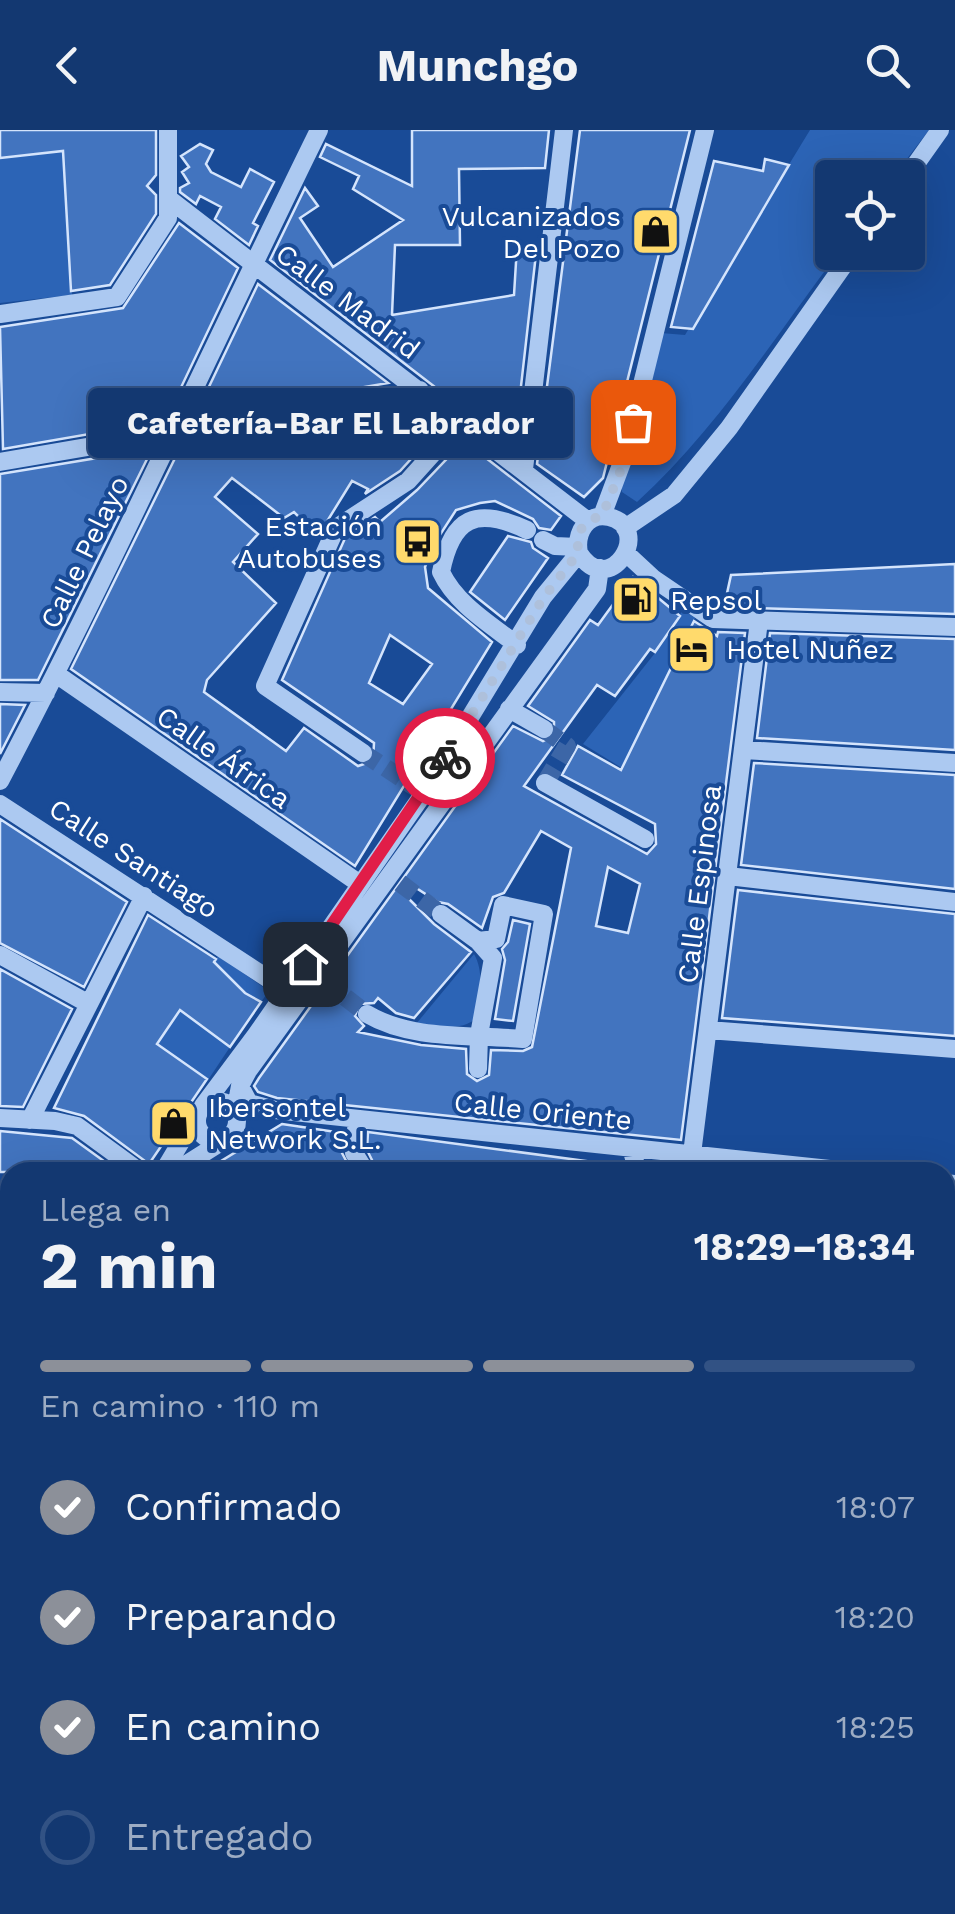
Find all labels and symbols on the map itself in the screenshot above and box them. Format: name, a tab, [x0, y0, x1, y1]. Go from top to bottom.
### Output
place label: Vulcanizados Del Pozo	[442, 200, 621, 265]
shop icon: Vulcanizados Del Pozo	[630, 206, 682, 258]
street label: Calle Madrid	[269, 237, 426, 366]
pin	[591, 380, 676, 465]
callout: Cafetería-Bar El Labrador	[88, 387, 573, 457]
street label: Calle Pelayo	[33, 471, 136, 634]
place label: Estación Autobuses	[237, 510, 382, 575]
bus stop icon: Estación Autobuses	[391, 516, 443, 568]
fuel station icon: Repsol	[609, 574, 661, 626]
place label: Repsol	[670, 584, 762, 617]
hotel icon: Hotel Nuñez	[665, 623, 717, 675]
place label: Hotel Nuñez	[726, 633, 894, 666]
street label: Calle África	[150, 699, 297, 816]
courier	[395, 708, 495, 808]
street label: Calle Espinosa	[671, 783, 728, 985]
street label: Calle Santiago	[43, 791, 225, 925]
pin	[263, 922, 348, 1007]
street label: Calle Oriente	[452, 1086, 634, 1137]
place label: Ibersontel Network S.L.	[208, 1091, 381, 1156]
shop icon: Ibersontel Network S.L.	[147, 1097, 199, 1149]

